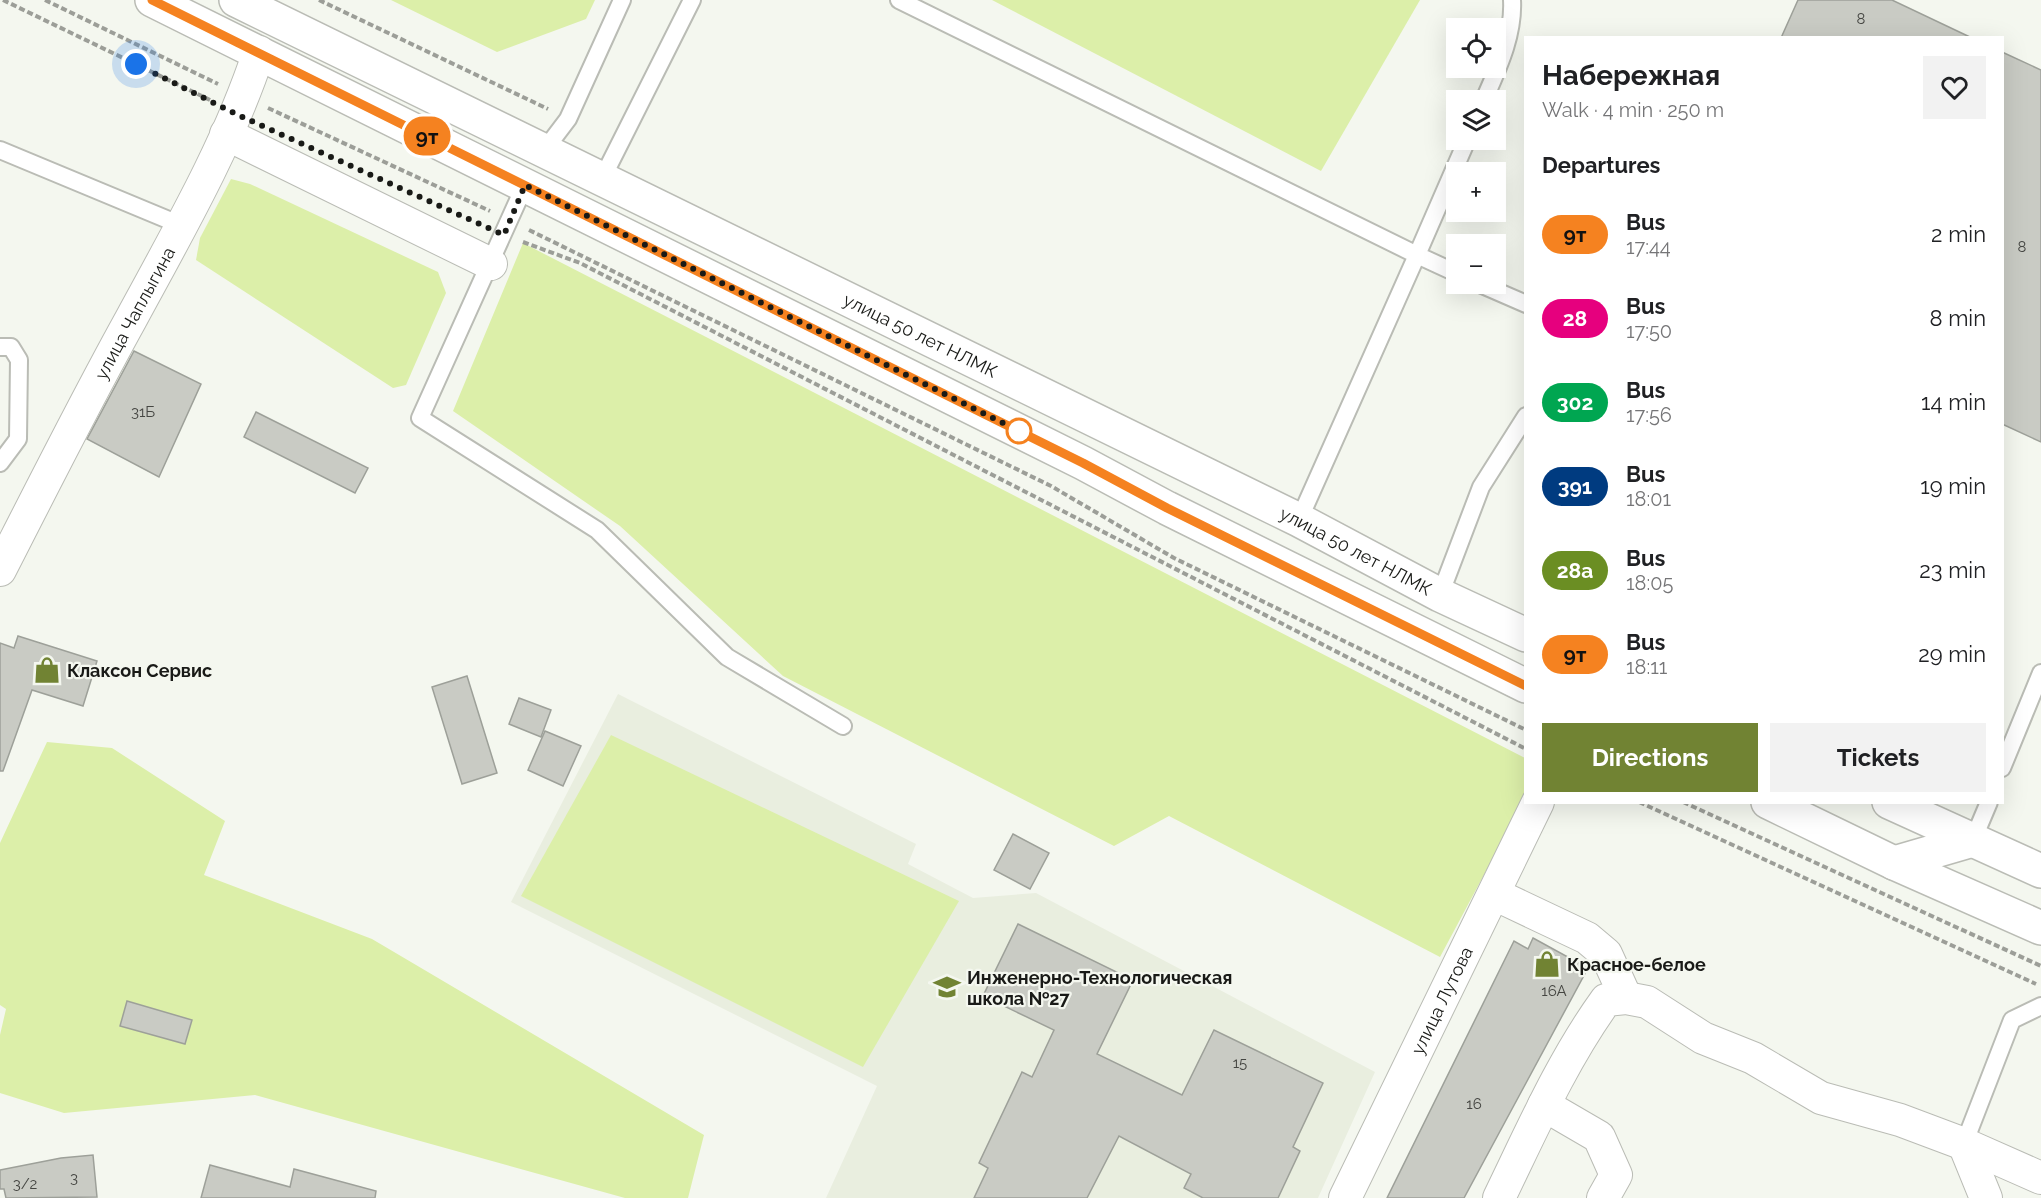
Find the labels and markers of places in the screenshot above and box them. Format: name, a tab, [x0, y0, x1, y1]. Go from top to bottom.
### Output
unlabelled marker	[1006, 418, 1032, 444]
shop icon: Клаксон Сервис	[32, 655, 62, 685]
place label: Клаксон Сервис	[67, 660, 212, 681]
shop icon: Красное-белое	[1532, 949, 1562, 979]
place label: Красное-белое	[1567, 954, 1706, 975]
place label: Инженерно-Технологическая школа №27	[967, 967, 1232, 1009]
school or university icon: Инженерно-Технологическая школа №27	[932, 972, 962, 1002]

